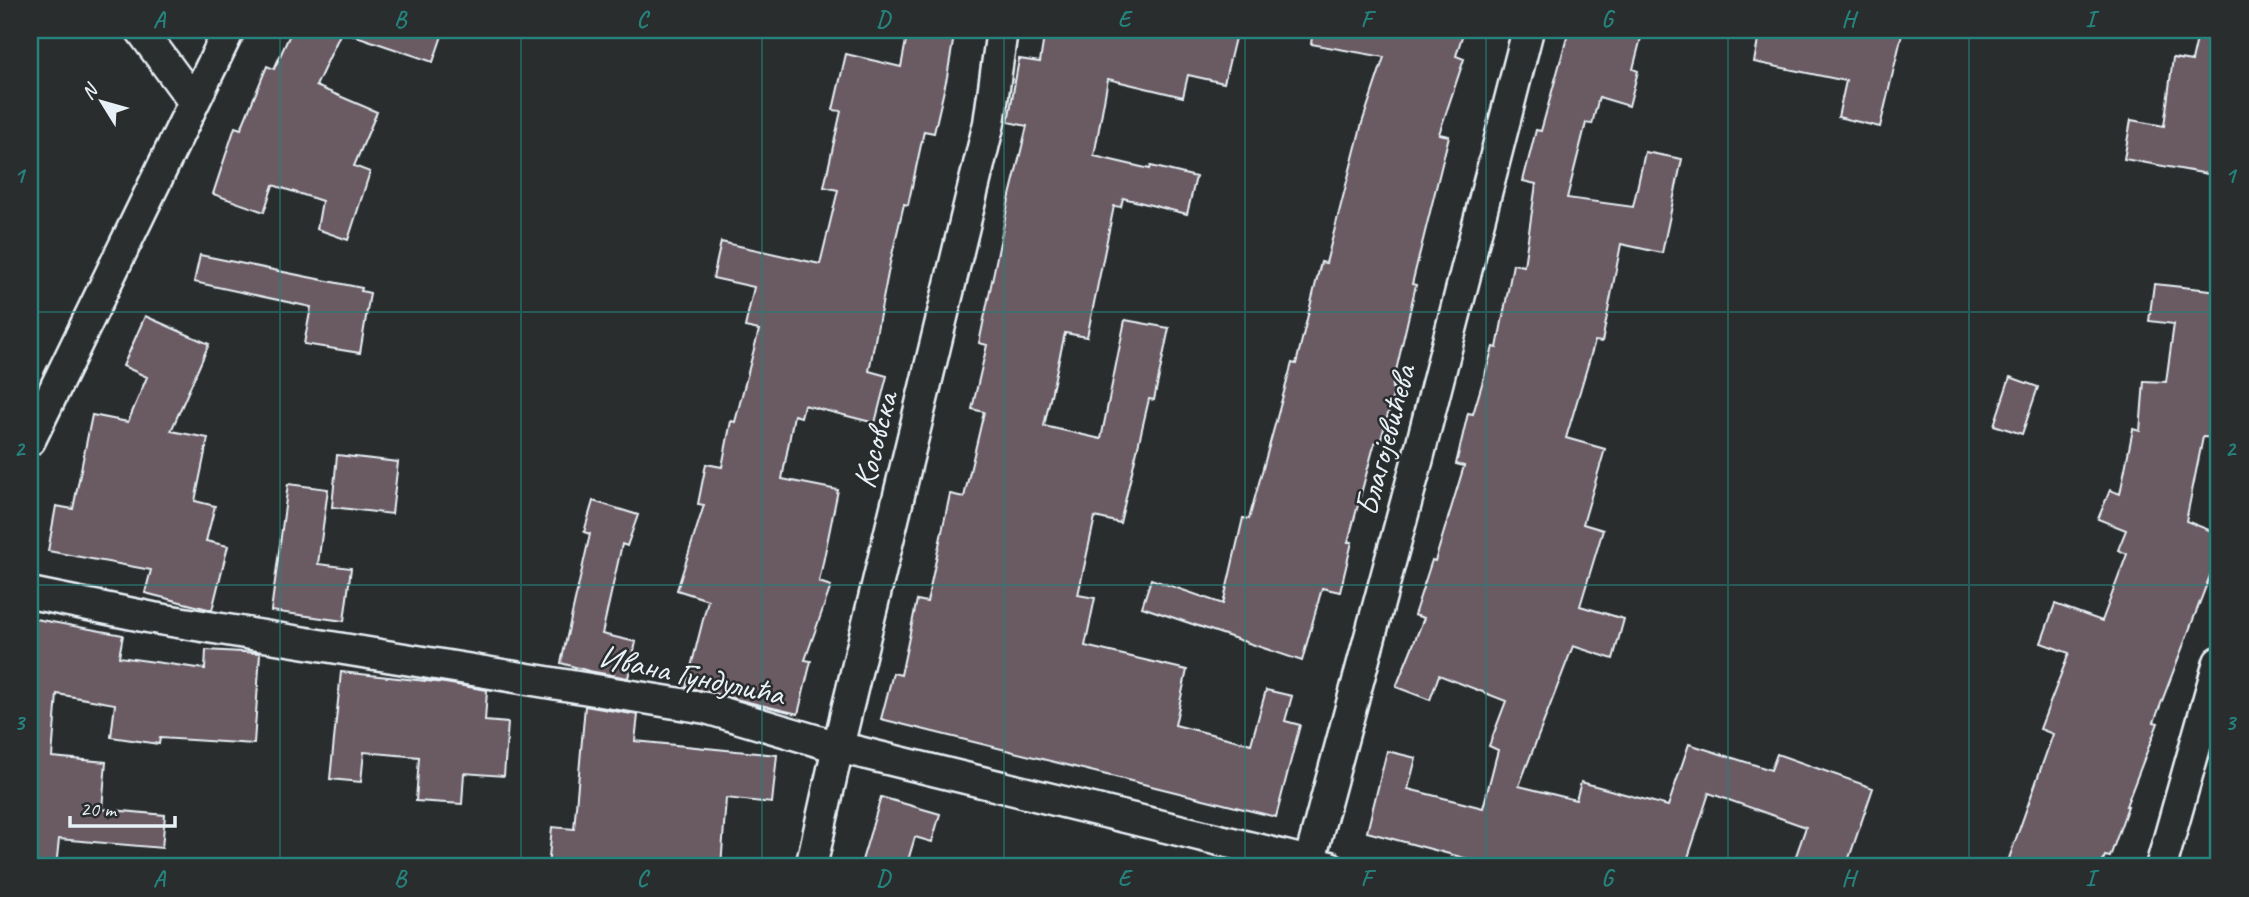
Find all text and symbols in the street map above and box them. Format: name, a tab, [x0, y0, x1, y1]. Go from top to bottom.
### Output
text: A	[153, 5, 167, 34]
text: B	[394, 5, 408, 34]
text: C	[637, 5, 651, 34]
text: D	[876, 5, 892, 34]
text: E	[1118, 5, 1134, 34]
text: F	[1361, 5, 1377, 34]
text: G	[1601, 5, 1616, 34]
text: H	[1841, 5, 1859, 34]
text: I	[2085, 5, 2100, 34]
north arrow	[66, 66, 136, 136]
text: N	[76, 78, 104, 104]
text: 1	[14, 161, 27, 190]
text: 1	[2225, 161, 2238, 190]
street label: Благојевићева	[1345, 359, 1426, 520]
street label: Косовска	[843, 386, 908, 493]
text: 2	[14, 434, 27, 463]
text: 2	[2225, 434, 2238, 463]
street label: Ивана Гундулића	[595, 635, 791, 716]
text: 3	[14, 708, 27, 737]
text: 3	[2225, 708, 2238, 737]
scale bar	[70, 785, 175, 829]
text: 20 m	[80, 796, 118, 822]
text: A	[153, 864, 167, 893]
text: B	[394, 864, 408, 893]
text: C	[637, 864, 651, 893]
text: D	[876, 864, 892, 893]
text: E	[1118, 864, 1134, 893]
text: F	[1361, 864, 1377, 893]
text: G	[1601, 864, 1616, 893]
text: H	[1841, 864, 1859, 893]
text: I	[2085, 864, 2100, 893]

